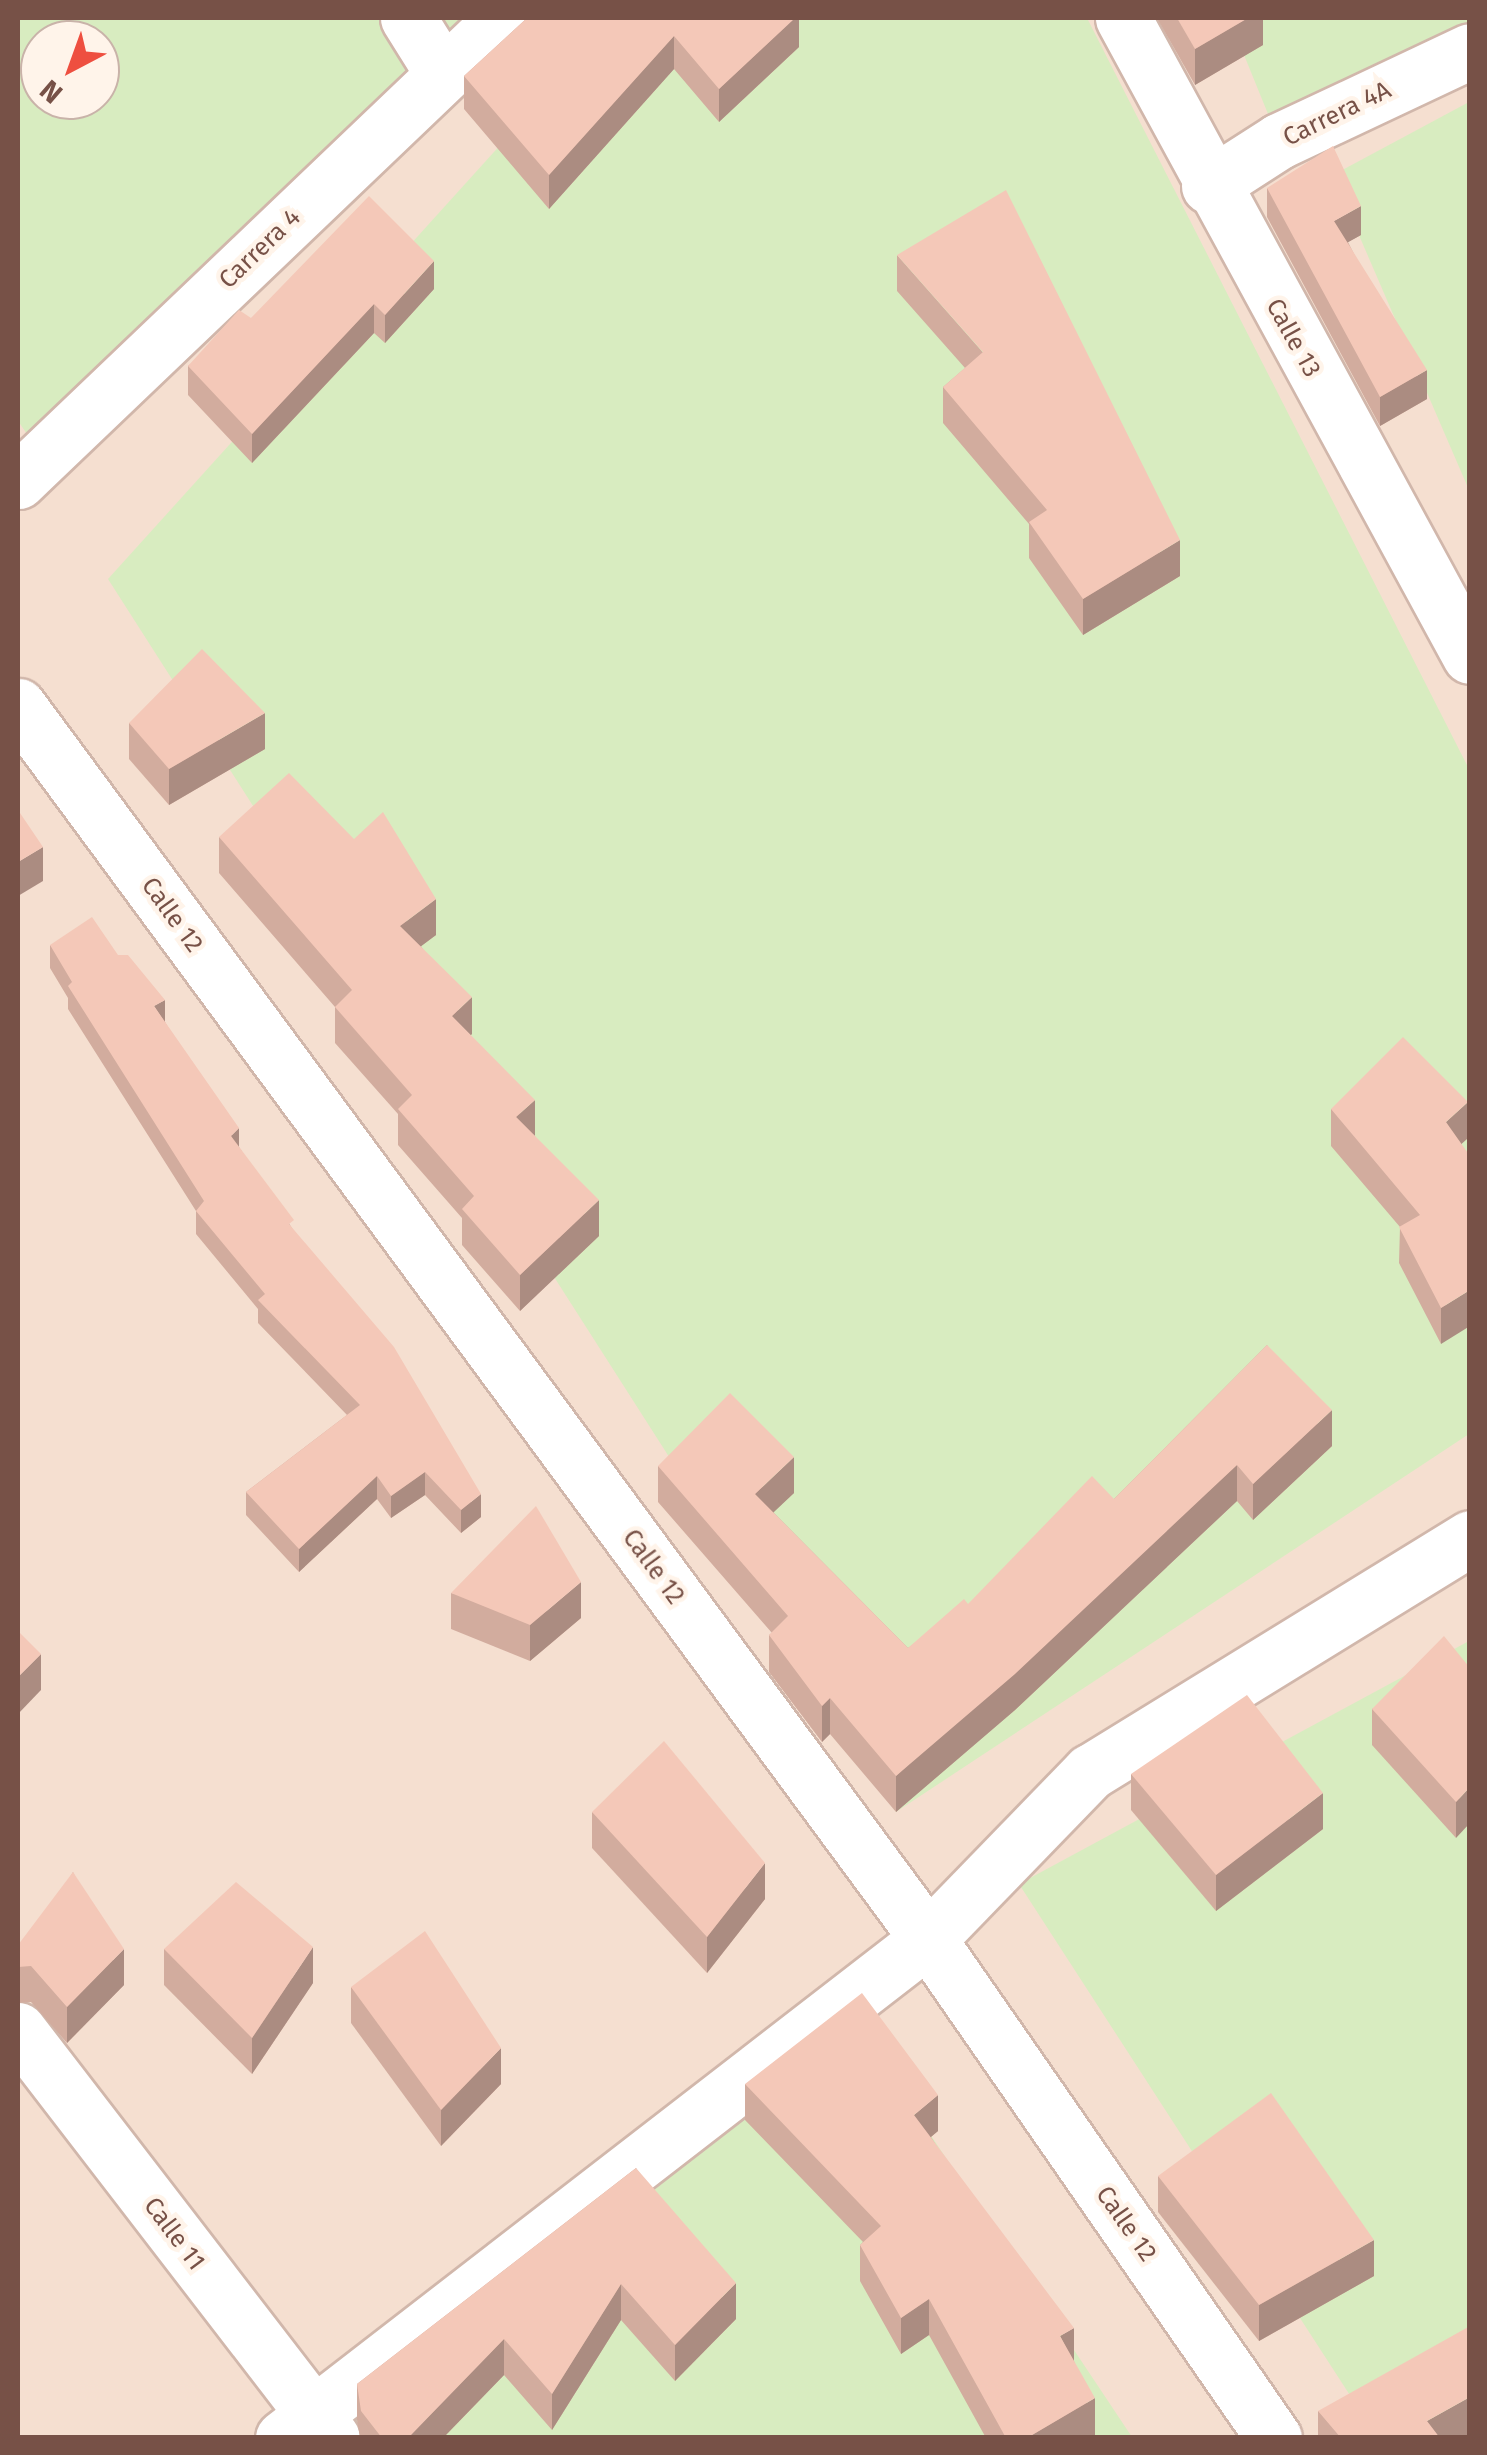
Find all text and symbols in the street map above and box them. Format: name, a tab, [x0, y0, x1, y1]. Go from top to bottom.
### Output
north arrow	[20, 20, 120, 120]
text: N	[33, 73, 69, 110]
street label: Carrera 4A	[1278, 75, 1396, 153]
street label: Carrera 4	[213, 203, 307, 295]
street label: Calle 13	[1259, 293, 1327, 383]
street label: Calle 12	[135, 872, 209, 958]
street label: Calle 12	[616, 1524, 690, 1610]
street label: Calle 12	[1089, 2181, 1163, 2267]
street label: Calle 11	[137, 2192, 211, 2276]

